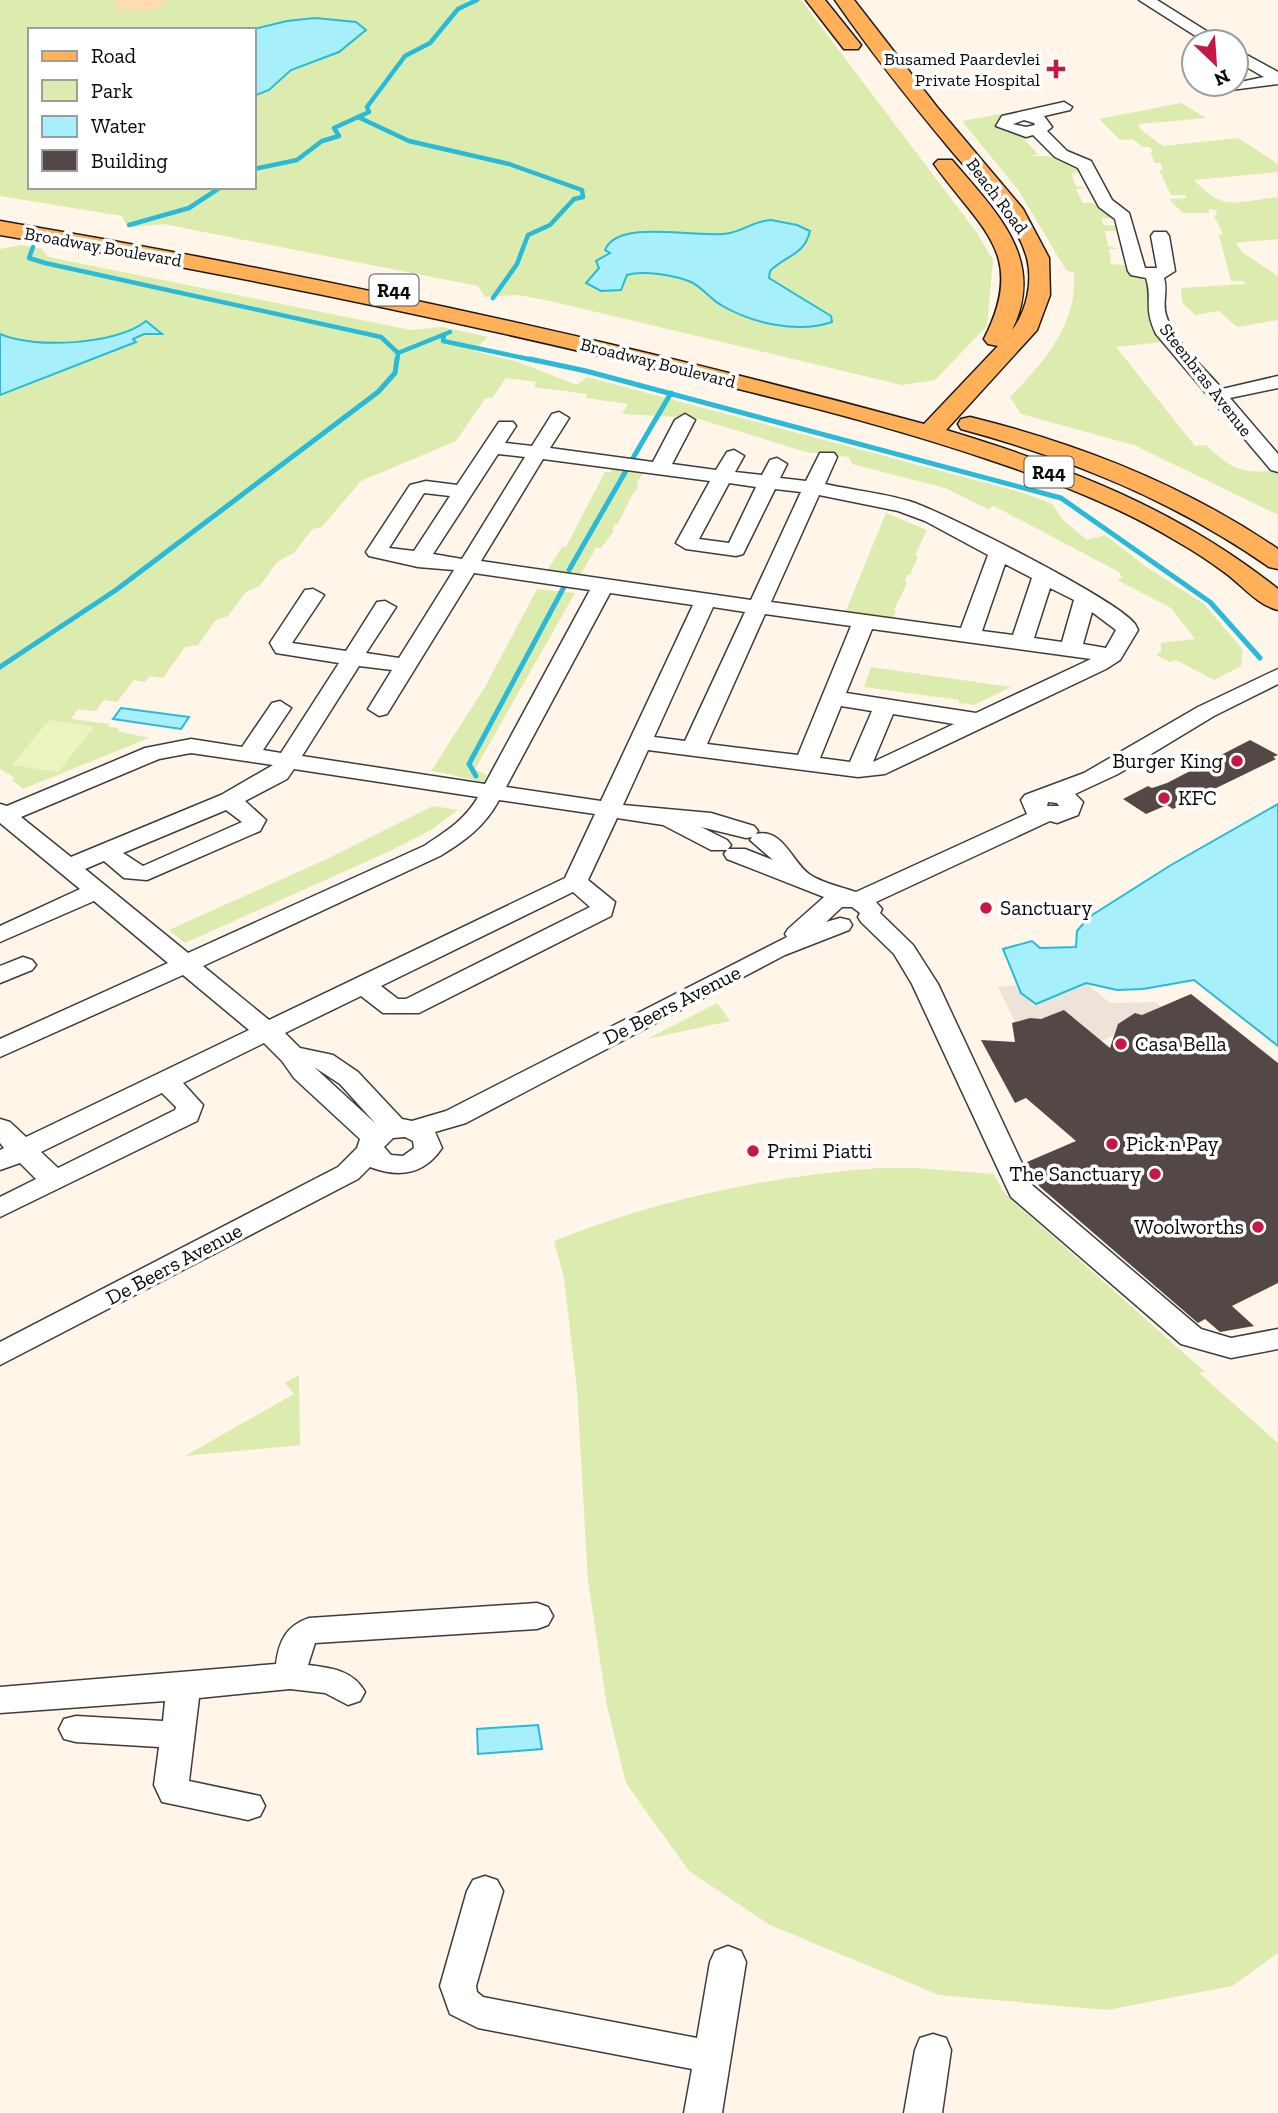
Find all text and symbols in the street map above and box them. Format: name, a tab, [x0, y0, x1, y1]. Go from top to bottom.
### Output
legend	[28, 28, 256, 189]
north arrow	[1180, 28, 1250, 98]
text: Road	[91, 43, 137, 68]
place label: Busamed Paardevlei Private Hospital	[884, 48, 1040, 91]
marker: Busamed Paardevlei Private Hospital	[1046, 59, 1066, 79]
text: N	[1211, 64, 1233, 91]
text: Park	[91, 78, 133, 103]
text: Water	[91, 113, 146, 138]
text: Building	[91, 148, 168, 173]
street label: Beach Road	[961, 154, 1033, 238]
street label: Broadway Boulevard	[23, 222, 184, 272]
road number: R44	[370, 274, 418, 306]
street label: Steenbras Avenue	[1155, 319, 1257, 441]
street label: Broadway Boulevard	[578, 333, 738, 393]
road number: R44	[1024, 457, 1074, 488]
place label: Burger King	[1112, 748, 1223, 773]
marker: Burger King	[1229, 753, 1245, 769]
place label: KFC	[1178, 785, 1217, 810]
marker: KFC	[1156, 790, 1172, 806]
place label: Sanctuary	[1000, 895, 1093, 920]
marker: Sanctuary	[978, 900, 994, 916]
street label: De Beers Avenue	[599, 959, 745, 1050]
place label: Casa Bella	[1135, 1031, 1227, 1056]
marker: Casa Bella	[1113, 1036, 1129, 1052]
place label: Pick n Pay	[1126, 1131, 1219, 1156]
marker: Pick n Pay	[1104, 1136, 1120, 1152]
place label: Primi Piatti	[767, 1138, 872, 1163]
marker: Primi Piatti	[745, 1143, 761, 1159]
place label: The Sanctuary	[1009, 1161, 1141, 1186]
marker: The Sanctuary	[1147, 1166, 1163, 1182]
place label: Woolworths	[1134, 1214, 1244, 1239]
street label: De Beers Avenue	[101, 1217, 246, 1310]
marker: Woolworths	[1250, 1219, 1266, 1235]

